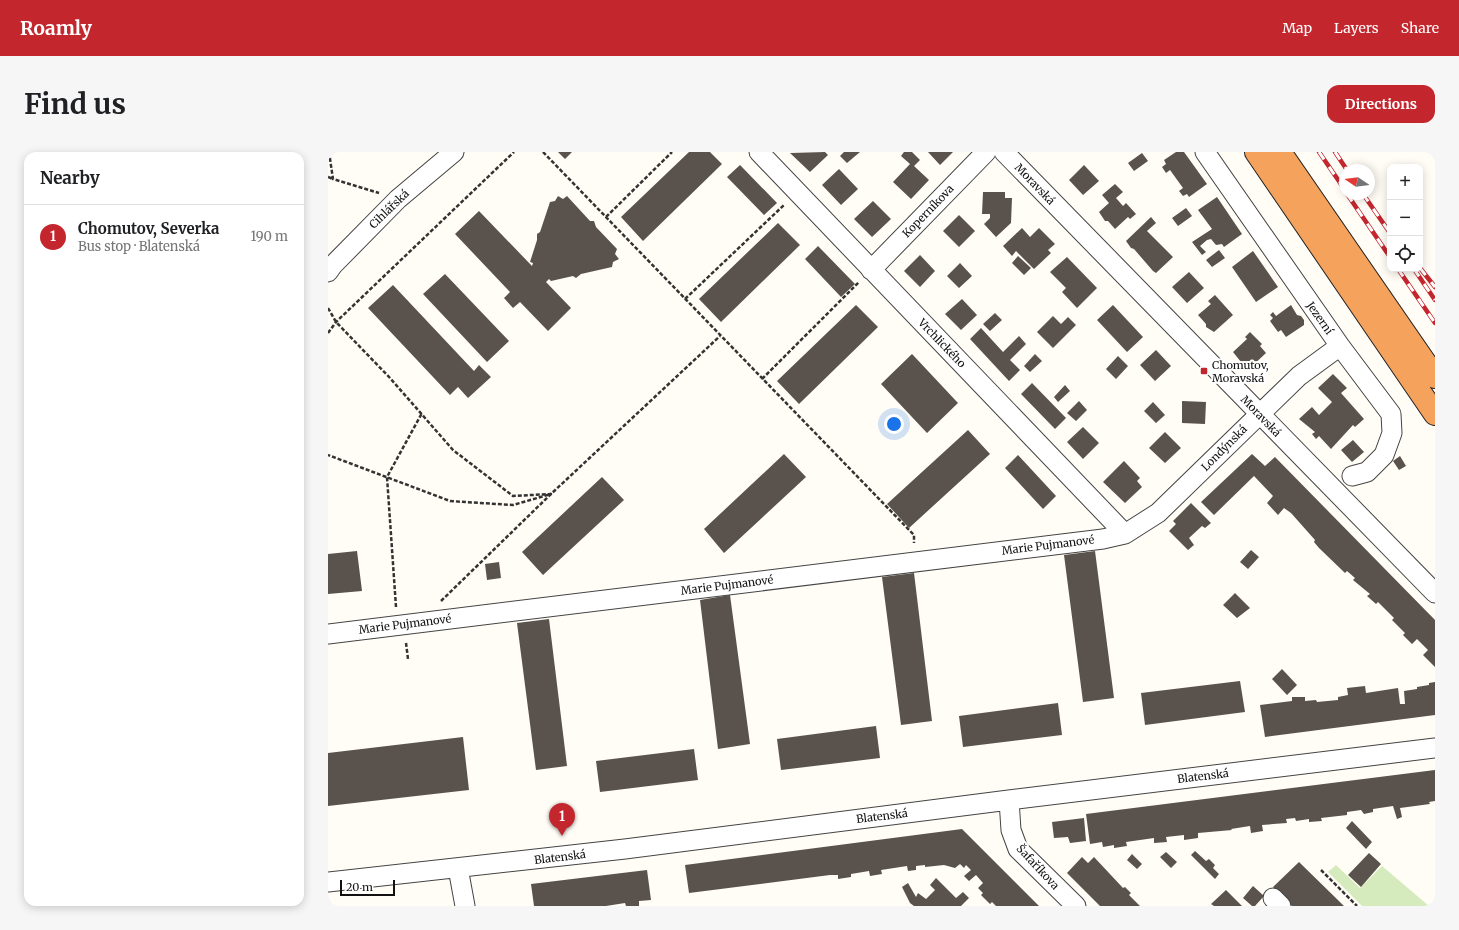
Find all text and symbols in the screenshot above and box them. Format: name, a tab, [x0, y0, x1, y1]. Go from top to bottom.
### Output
text: Roamly	[20, 16, 92, 40]
text: Map	[1282, 19, 1312, 37]
text: Layers	[1334, 19, 1379, 37]
text: Share	[1401, 19, 1439, 37]
button: Directions	[1327, 85, 1435, 123]
text: Find us	[24, 86, 126, 122]
street label: Moravská	[1012, 160, 1058, 208]
north arrow	[1339, 164, 1375, 200]
map controls	[1387, 164, 1423, 272]
button: +	[1387, 164, 1423, 200]
text: Nearby	[40, 167, 100, 189]
street label: Koperníkova	[899, 182, 957, 240]
street label: Cihlářská	[366, 187, 412, 231]
button: −	[1387, 200, 1423, 236]
text: Chomutov, Severka	[78, 219, 219, 238]
text: 1	[50, 228, 56, 245]
text: 190 m	[251, 228, 288, 245]
button: locate	[1387, 236, 1423, 272]
text: Bus stop · Blatenská	[78, 238, 200, 255]
street label: Jezerní	[1303, 298, 1337, 338]
street label: Vrchlického	[915, 315, 969, 371]
place label: Chomutov, Moravská	[1212, 358, 1269, 385]
marker: Chomutov, Moravská	[1199, 366, 1209, 376]
street label: Moravská	[1238, 392, 1284, 440]
your location	[884, 414, 904, 434]
street label: Londýnská	[1198, 422, 1250, 474]
street label: Marie Pujmanové	[1001, 532, 1095, 558]
street label: Marie Pujmanové	[680, 572, 774, 598]
street label: Marie Pujmanové	[358, 611, 452, 637]
street label: Blatenská	[1176, 766, 1230, 786]
pin: 1	[549, 803, 575, 836]
street label: Blatenská	[855, 806, 909, 826]
street label: Šafaříkova	[1014, 842, 1062, 892]
street label: Blatenská	[533, 847, 587, 867]
scale bar	[340, 878, 395, 897]
text: 20 m	[346, 880, 373, 894]

